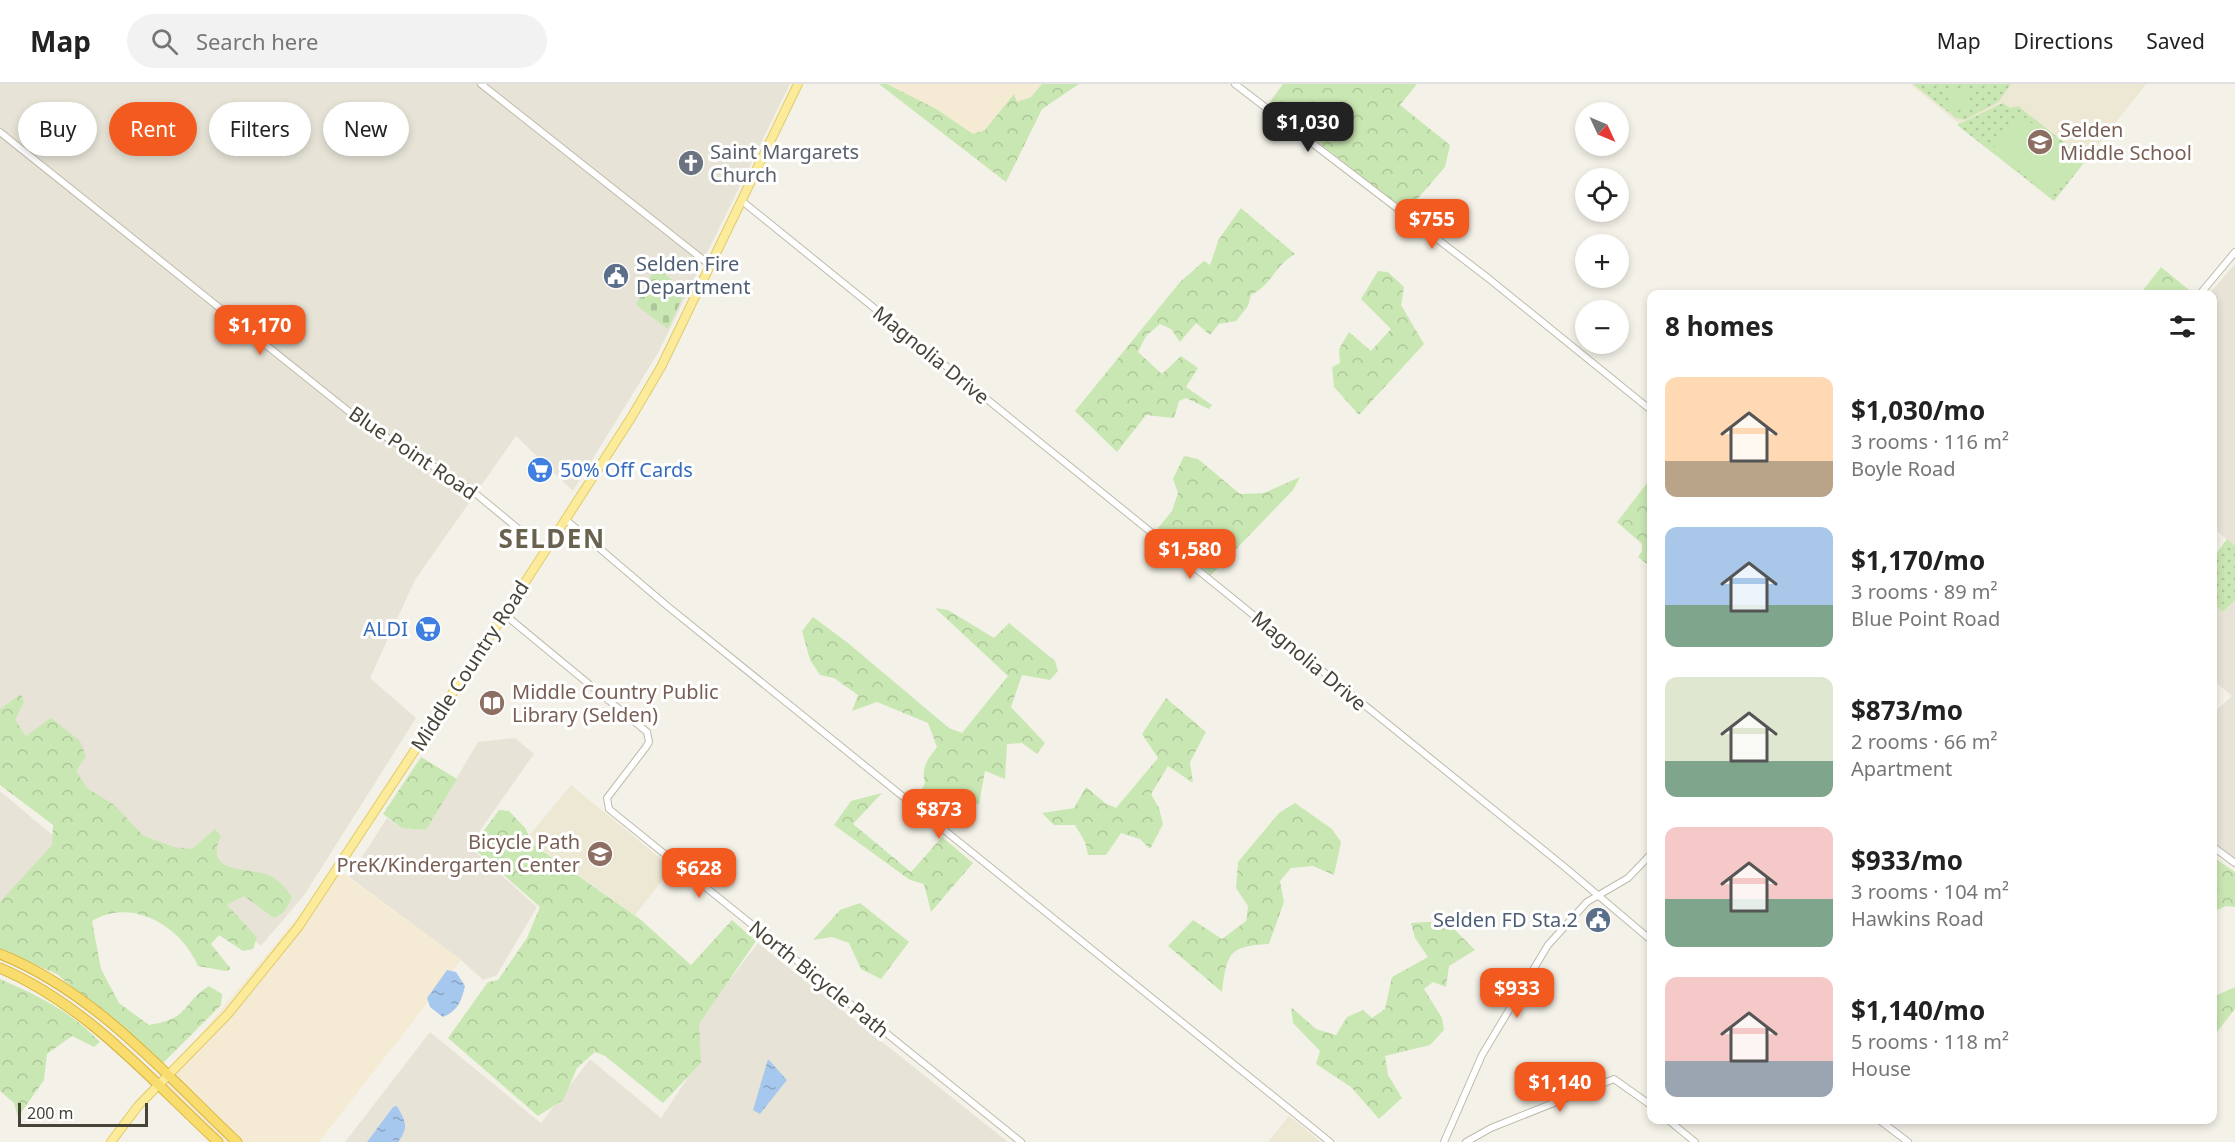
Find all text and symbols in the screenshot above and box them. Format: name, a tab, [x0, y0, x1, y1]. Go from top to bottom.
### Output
search box	[127, 14, 547, 68]
text: Map	[30, 22, 91, 60]
icon: search	[148, 25, 181, 58]
text: Search here	[196, 26, 318, 56]
text: Map	[1937, 27, 1981, 55]
text: Directions	[2014, 27, 2113, 55]
text: Saved	[2146, 27, 2205, 55]
chip: Buy	[18, 102, 97, 156]
chip: Rent	[109, 102, 197, 156]
chip: Filters	[209, 102, 311, 156]
chip: New	[323, 102, 409, 156]
pin: $1,030	[1259, 102, 1357, 153]
north arrow	[1575, 102, 1629, 156]
map controls	[1575, 102, 1629, 354]
text: $1,030	[1277, 108, 1339, 135]
place label: Selden Middle School	[2060, 116, 2192, 166]
school or university icon: Selden Middle School	[2025, 127, 2055, 157]
place label: Saint Margarets Church	[710, 138, 859, 188]
church icon: Saint Margarets Church	[676, 148, 706, 178]
button: locate	[1575, 168, 1629, 222]
pin: $755	[1396, 199, 1468, 250]
text: $755	[1409, 205, 1455, 232]
button: +	[1575, 234, 1629, 288]
place label: Selden Fire Department	[636, 250, 750, 300]
public building icon: Selden Fire Department	[601, 261, 631, 291]
street label: Magnolia Drive	[868, 299, 995, 410]
button: −	[1575, 300, 1629, 354]
pin: $1,170	[211, 305, 309, 356]
text: 8 homes	[1665, 308, 1774, 344]
icon: filters	[2166, 310, 2199, 343]
text: $1,170	[229, 311, 291, 338]
text: $1,030/mo	[1851, 392, 1985, 428]
street label: Blue Point Road	[344, 400, 483, 505]
icon: home	[1713, 401, 1785, 473]
text: 3 rooms · 116 m²	[1851, 428, 2009, 455]
supermarket icon: 50% Off Cards	[525, 455, 555, 485]
text: Boyle Road	[1851, 455, 1956, 482]
place label: 50% Off Cards	[560, 456, 693, 483]
district label: SELDEN	[498, 520, 606, 556]
pin: $1,580	[1141, 529, 1239, 580]
text: $1,580	[1159, 535, 1221, 562]
text: $1,170/mo	[1851, 542, 1985, 578]
icon: home	[1713, 551, 1785, 623]
street label: Middle Country Road	[404, 575, 535, 756]
text: 3 rooms · 89 m²	[1851, 578, 1998, 605]
street label: Magnolia Drive	[1246, 605, 1373, 717]
text: Blue Point Road	[1851, 605, 2000, 632]
supermarket icon: ALDI	[413, 614, 443, 644]
place label: ALDI	[363, 615, 408, 642]
place label: Middle Country Public Library (Selden)	[512, 678, 719, 728]
library icon: Middle Country Public Library (Selden)	[477, 688, 507, 718]
text: $873/mo	[1851, 692, 1963, 728]
icon: home	[1713, 701, 1785, 773]
text: 2 rooms · 66 m²	[1851, 728, 1998, 755]
text: Apartment	[1851, 755, 1952, 782]
pin: $873	[903, 789, 975, 840]
text: $873	[916, 795, 962, 822]
place label: Bicycle Path PreK/Kindergarten Center	[337, 828, 580, 878]
school or university icon: Bicycle Path PreK/Kindergarten Center	[585, 839, 615, 869]
text: $933/mo	[1851, 842, 1963, 878]
pin: $628	[663, 848, 735, 899]
icon: home	[1713, 851, 1785, 923]
text: $628	[676, 854, 722, 881]
text: 3 rooms · 104 m²	[1851, 878, 2009, 905]
public building icon: Selden FD Sta.2	[1583, 905, 1613, 935]
text: Hawkins Road	[1851, 905, 1984, 932]
place label: Selden FD Sta.2	[1433, 906, 1578, 933]
street label: North Bicycle Path	[744, 914, 895, 1043]
pin: $933	[1481, 968, 1553, 1019]
text: $933	[1494, 974, 1540, 1001]
text: $1,140/mo	[1851, 992, 1985, 1028]
icon: home	[1713, 1001, 1785, 1073]
text: 5 rooms · 118 m²	[1851, 1028, 2009, 1055]
text: House	[1851, 1055, 1911, 1082]
pin: $1,140	[1511, 1062, 1609, 1113]
text: $1,140	[1529, 1068, 1591, 1095]
scale bar	[18, 1100, 148, 1128]
text: 200 m	[27, 1102, 74, 1124]

